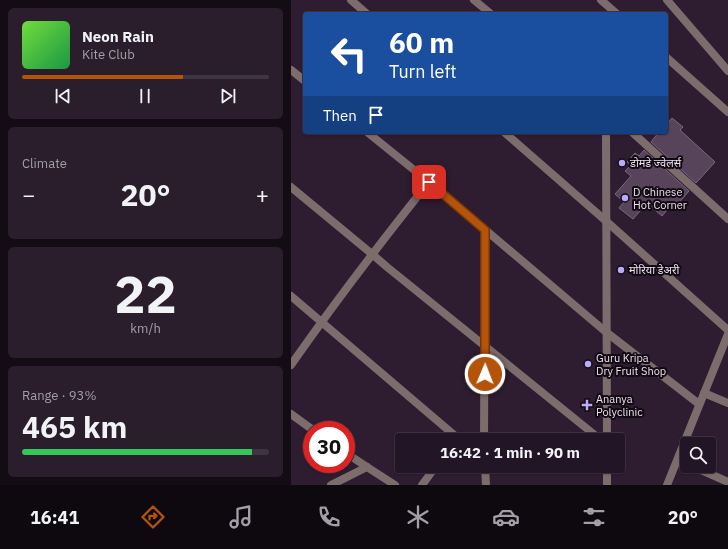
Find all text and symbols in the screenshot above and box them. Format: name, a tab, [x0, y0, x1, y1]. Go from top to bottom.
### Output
text: 60 m	[389, 24, 454, 61]
text: Neon Rain	[82, 27, 154, 46]
icon: left	[323, 28, 375, 80]
text: Kite Club	[82, 46, 135, 63]
text: Turn left	[389, 60, 457, 83]
icon: previous	[52, 85, 74, 107]
icon: pause	[134, 85, 156, 107]
icon: next	[217, 85, 239, 107]
icon: arrive	[365, 104, 387, 126]
text: Then	[323, 106, 357, 125]
text: Climate	[22, 155, 67, 172]
place label: डोमडे ज्वेलर्स	[629, 156, 682, 170]
marker: डोमडे ज्वेलर्स	[617, 158, 627, 168]
pin	[412, 165, 446, 199]
icon: arrive	[418, 171, 440, 193]
text: 20°	[120, 175, 171, 214]
text: −	[22, 180, 35, 209]
text: +	[256, 180, 269, 209]
place label: D Chinese Hot Corner	[633, 185, 687, 212]
marker: D Chinese Hot Corner	[620, 193, 630, 203]
text: 22	[114, 260, 177, 327]
place label: मोरिया डेअरी	[629, 263, 679, 277]
marker: मोरिया डेअरी	[616, 265, 626, 275]
text: km/h	[130, 320, 161, 337]
place label: Guru Kripa Dry Fruit Shop	[596, 351, 666, 378]
position arrow	[464, 353, 506, 395]
marker: Guru Kripa Dry Fruit Shop	[583, 359, 593, 369]
text: Range · 93%	[22, 387, 96, 404]
place label: Ananya Polyclinic	[596, 392, 643, 419]
marker: Ananya Polyclinic	[581, 399, 593, 411]
text: 465 km	[22, 407, 127, 446]
speed limit sign: 30	[303, 421, 355, 473]
map controls	[680, 437, 716, 473]
button: search	[680, 437, 716, 473]
text: 16:42 · 1 min · 90 m	[440, 443, 580, 462]
icon: directions	[139, 503, 167, 531]
icon: music	[227, 503, 255, 531]
icon: phone	[315, 503, 343, 531]
icon: climate	[404, 503, 432, 531]
icon: car	[492, 503, 520, 531]
icon: filters	[580, 503, 608, 531]
text: 16:41	[30, 506, 79, 529]
text: 20°	[668, 506, 698, 529]

